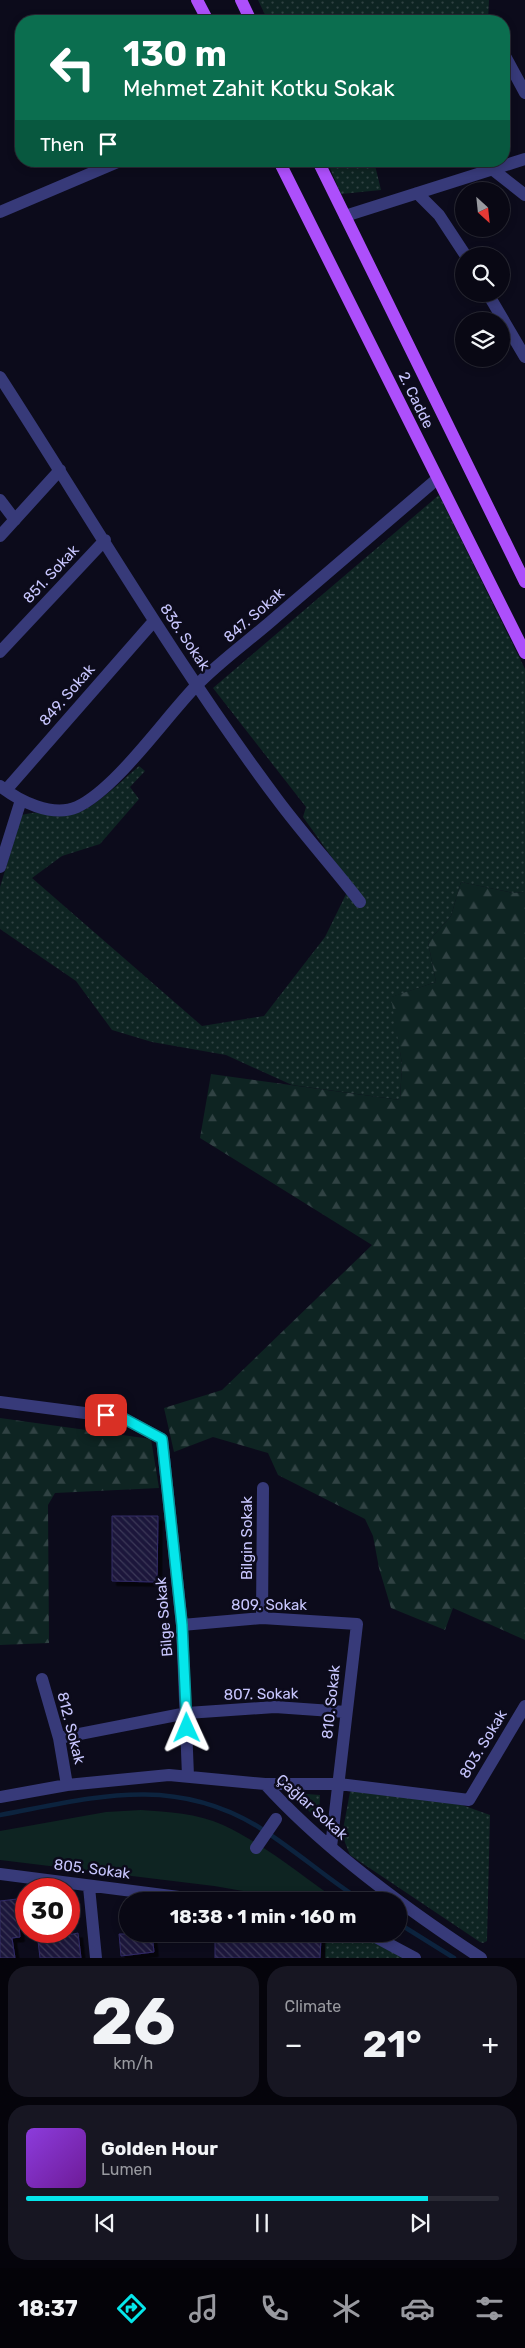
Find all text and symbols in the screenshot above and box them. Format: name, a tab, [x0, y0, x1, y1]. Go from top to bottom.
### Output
text: 130 m	[123, 33, 227, 75]
icon: left	[40, 35, 105, 100]
text: Mehmet Zahit Kotku Sokak	[123, 75, 395, 102]
icon: arrive	[94, 130, 122, 158]
text: Then	[40, 133, 84, 156]
north arrow	[455, 182, 510, 238]
map controls	[455, 182, 510, 367]
button: search	[455, 247, 510, 302]
button: layers	[455, 312, 510, 367]
street label: 2. Cadde	[395, 369, 437, 431]
street label: 851. Sokak	[19, 541, 83, 607]
street label: 847. Sokak	[220, 584, 288, 646]
street label: 836. Sokak	[156, 600, 214, 674]
street label: 849. Sokak	[35, 660, 99, 729]
pin	[85, 1394, 127, 1436]
icon: arrive	[92, 1401, 120, 1429]
street label: Bilgin Sokak	[238, 1496, 256, 1580]
street label: Bilge Sokak	[152, 1576, 176, 1658]
street label: 809. Sokak	[231, 1596, 307, 1614]
street label: 810. Sokak	[318, 1664, 344, 1740]
street label: 807. Sokak	[223, 1684, 299, 1704]
street label: 812. Sokak	[53, 1690, 89, 1766]
position arrow	[160, 1701, 212, 1753]
street label: 803. Sokak	[455, 1706, 511, 1782]
street label: Çağlar Sokak	[273, 1770, 352, 1844]
street label: 805. Sokak	[53, 1855, 131, 1883]
speed limit sign: 30	[15, 1878, 80, 1943]
text: 18:38 · 1 min · 160 m	[170, 1905, 356, 1928]
text: 26	[91, 1983, 176, 2060]
text: Climate	[285, 1997, 341, 2016]
text: 21°	[363, 2021, 422, 2067]
text: −	[285, 2028, 303, 2061]
text: +	[482, 2028, 499, 2061]
text: km/h	[113, 2054, 153, 2073]
text: Golden Hour	[101, 2137, 218, 2160]
text: Lumen	[101, 2160, 152, 2179]
icon: previous	[91, 2209, 119, 2237]
icon: pause	[248, 2209, 276, 2237]
icon: next	[406, 2209, 434, 2237]
icon: directions	[114, 2291, 149, 2326]
icon: music	[186, 2291, 221, 2326]
icon: phone	[257, 2291, 292, 2326]
icon: climate	[329, 2291, 364, 2326]
icon: car	[400, 2291, 435, 2326]
icon: filters	[472, 2291, 507, 2326]
text: 18:37	[18, 2295, 78, 2322]

